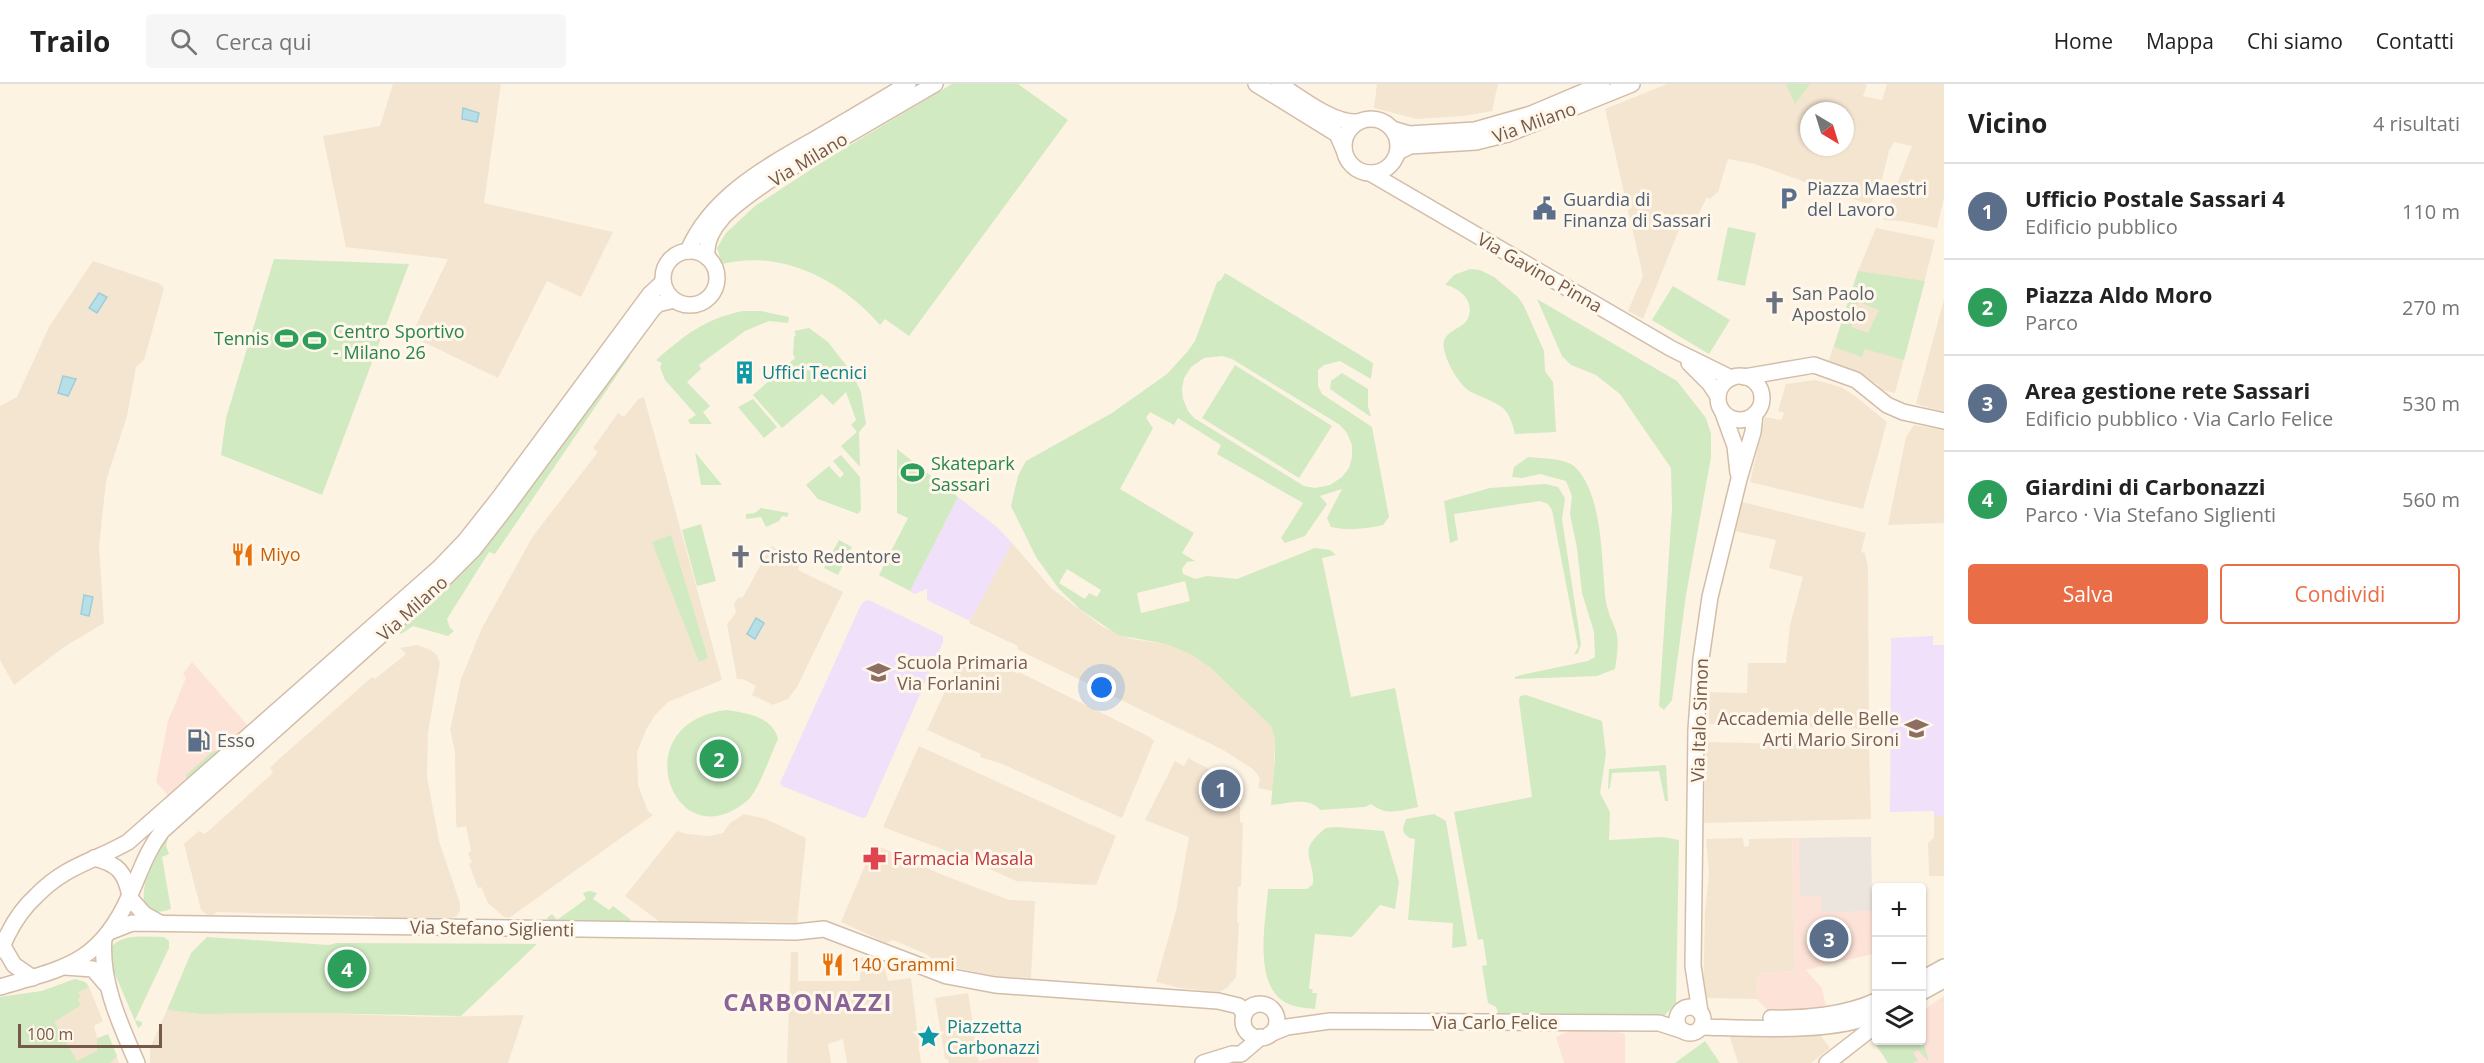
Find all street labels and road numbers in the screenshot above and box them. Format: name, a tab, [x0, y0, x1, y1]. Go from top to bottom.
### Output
street label: Via Milano	[1489, 96, 1579, 148]
street label: Via Milano	[764, 126, 852, 192]
street label: Via Gavino Pinna	[1473, 226, 1607, 318]
street label: Via Milano	[372, 570, 452, 646]
street label: Via Italo Simon	[1685, 657, 1713, 783]
street label: Via Stefano Siglienti	[410, 915, 574, 941]
street label: Via Carlo Felice	[1432, 1010, 1558, 1034]

